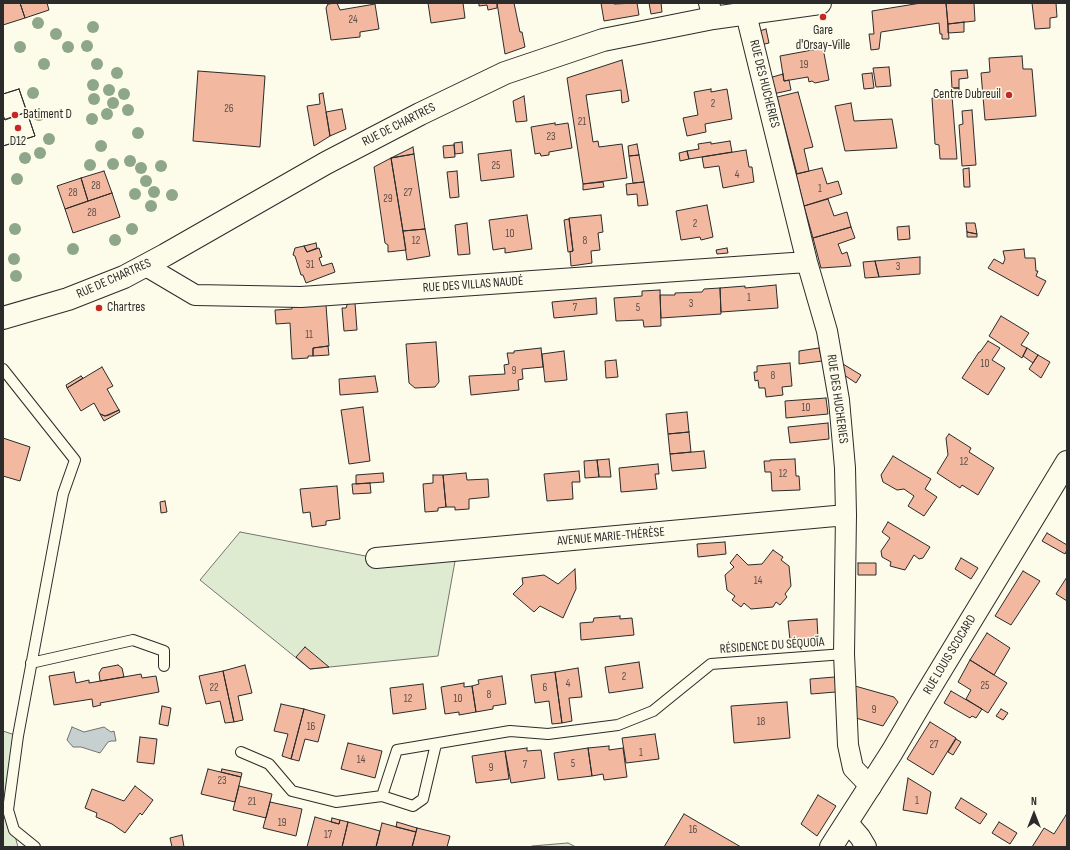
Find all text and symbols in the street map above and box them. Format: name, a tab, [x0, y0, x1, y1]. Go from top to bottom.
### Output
marker: Gare d'Orsay-Ville	[818, 12, 828, 22]
house number: 24	[348, 13, 358, 27]
place label: Gare d'Orsay-Ville	[796, 23, 850, 54]
street label: RUE DES HUCHERIES	[746, 38, 782, 130]
house number: 19	[800, 58, 808, 72]
place label: Centre Dubreuil	[933, 87, 1001, 103]
marker: Centre Dubreuil	[1004, 90, 1014, 100]
house number: 2	[711, 97, 715, 111]
street label: RUE DE CHARTRES	[360, 100, 438, 150]
house number: 26	[224, 102, 234, 116]
place label: Batiment D	[23, 107, 72, 123]
marker: Batiment D	[10, 110, 20, 120]
house number: 21	[578, 115, 586, 129]
marker: D12	[13, 123, 23, 133]
house number: 23	[546, 130, 556, 144]
place label: D12	[10, 134, 26, 150]
house number: 25	[492, 159, 500, 173]
house number: 4	[735, 168, 739, 182]
house number: 28	[91, 179, 101, 193]
house number: 1	[818, 182, 822, 196]
house number: 28	[68, 186, 78, 200]
house number: 27	[404, 186, 412, 200]
house number: 29	[383, 192, 393, 206]
house number: 28	[87, 206, 97, 220]
house number: 2	[693, 217, 697, 231]
house number: 10	[506, 227, 514, 241]
house number: 12	[412, 234, 420, 248]
house number: 8	[583, 234, 587, 248]
street label: RUE DE CHARTRES	[74, 256, 154, 302]
house number: 31	[306, 258, 314, 272]
house number: 3	[896, 260, 900, 274]
street label: RUE DES VILLAS NAUDÉ	[422, 274, 524, 296]
house number: 1	[747, 291, 751, 305]
house number: 3	[689, 297, 693, 311]
place label: Chartres	[107, 300, 145, 316]
house number: 7	[573, 301, 577, 315]
house number: 5	[636, 301, 640, 315]
marker: Chartres	[94, 303, 104, 313]
house number: 11	[305, 328, 313, 342]
street label: RUE DES HUCHERIES	[823, 353, 851, 445]
house number: 10	[981, 357, 989, 371]
house number: 9	[512, 364, 516, 378]
house number: 8	[771, 369, 775, 383]
house number: 10	[802, 401, 810, 415]
house number: 12	[960, 455, 968, 469]
house number: 12	[779, 467, 787, 481]
street label: AVENUE MARIE-THÉRÈSE	[557, 525, 665, 549]
house number: 14	[754, 574, 762, 588]
street label: RUE LOUIS SCOCARD	[920, 612, 980, 698]
street label: RÉSIDENCE DU SÉQUOÏA	[719, 635, 825, 657]
house number: 2	[622, 670, 626, 684]
house number: 4	[566, 677, 570, 691]
house number: 25	[981, 679, 989, 693]
house number: 22	[209, 681, 219, 695]
house number: 6	[543, 681, 547, 695]
house number: 8	[487, 688, 491, 702]
house number: 12	[404, 692, 412, 706]
house number: 10	[454, 692, 462, 706]
house number: 9	[872, 703, 876, 717]
house number: 18	[757, 715, 765, 729]
house number: 16	[307, 720, 315, 734]
house number: 27	[930, 738, 938, 752]
house number: 1	[639, 746, 643, 760]
house number: 14	[357, 753, 365, 767]
house number: 5	[571, 757, 575, 771]
house number: 7	[523, 758, 527, 772]
house number: 9	[489, 761, 493, 775]
house number: 23	[217, 774, 227, 788]
house number: 1	[915, 794, 919, 808]
north arrow	[1014, 794, 1054, 834]
house number: 21	[248, 795, 256, 809]
text: N	[1031, 795, 1037, 808]
house number: 19	[278, 816, 286, 830]
house number: 16	[689, 823, 697, 837]
house number: 17	[324, 828, 332, 842]

